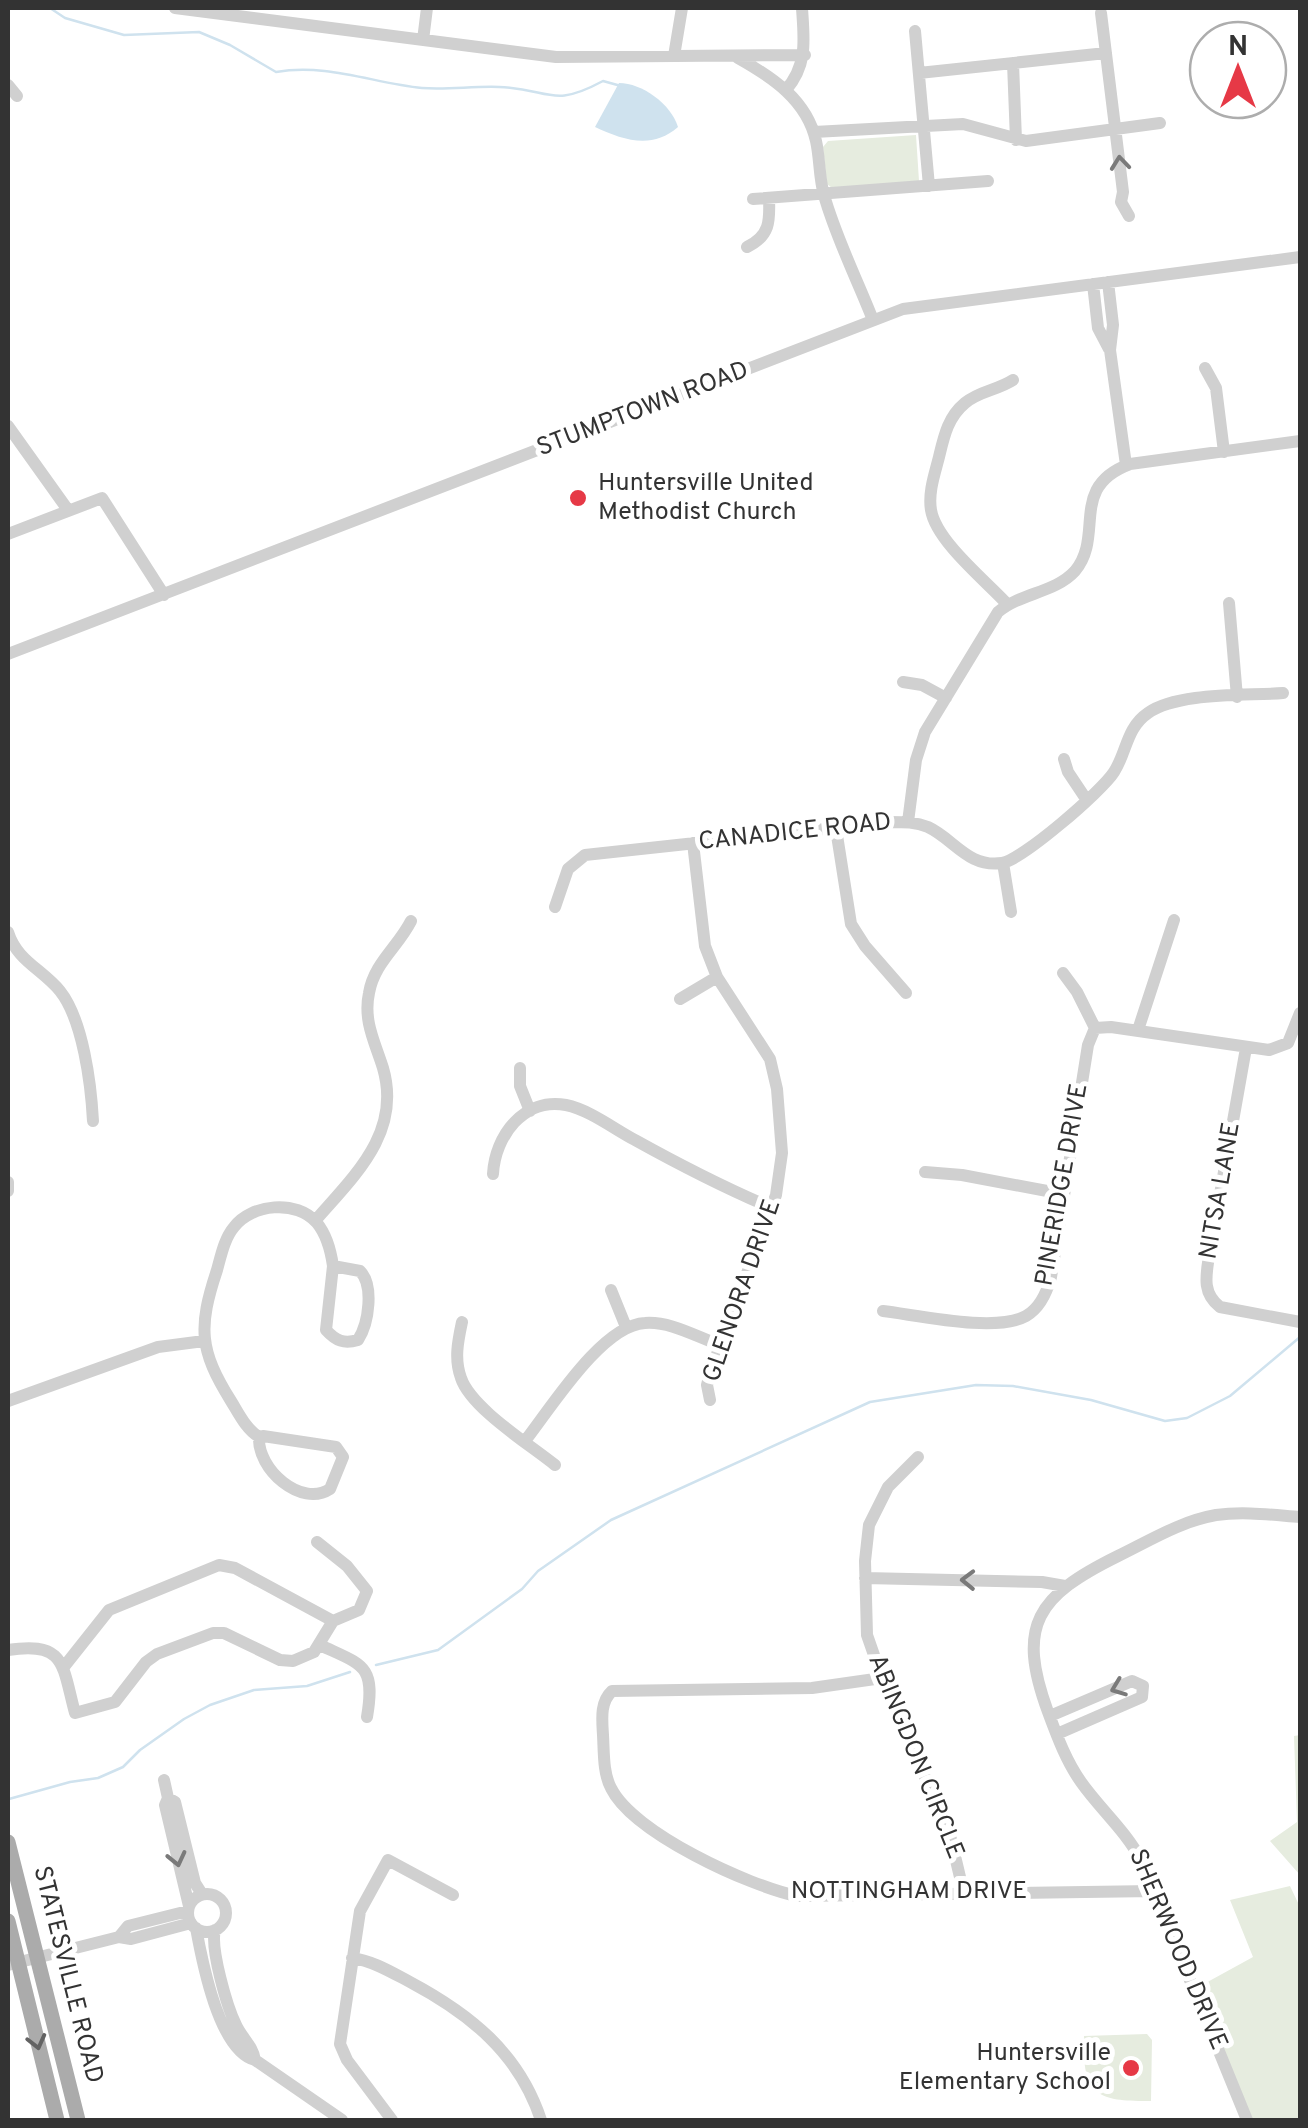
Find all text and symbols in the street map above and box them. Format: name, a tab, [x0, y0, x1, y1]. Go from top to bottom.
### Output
north arrow	[1188, 20, 1288, 120]
text: N	[1228, 30, 1248, 66]
one-way arrow	[1110, 154, 1131, 170]
street label: STUMPTOWN ROAD	[533, 355, 753, 465]
place label: Huntersville United Methodist Church	[598, 468, 814, 529]
marker: Huntersville United Methodist Church	[567, 487, 589, 509]
street label: CANADICE ROAD	[697, 807, 893, 859]
street label: PINERIDGE DRIVE	[1029, 1081, 1097, 1289]
street label: NITSA LANE	[1193, 1120, 1249, 1262]
street label: GLENORA DRIVE	[697, 1196, 789, 1386]
one-way arrow	[960, 1570, 976, 1591]
street label: ABINGDON CIRCLE	[859, 1650, 971, 1864]
one-way arrow	[1110, 1676, 1128, 1696]
street label: SHERWOOD DRIVE	[1120, 1845, 1234, 2055]
one-way arrow	[165, 1850, 186, 1867]
street label: STATESVILLE ROAD	[25, 1863, 109, 2087]
street label: NOTTINGHAM DRIVE	[791, 1876, 1027, 1908]
one-way arrow	[25, 2033, 46, 2050]
place label: Huntersville Elementary School	[899, 2038, 1111, 2099]
marker: Huntersville Elementary School	[1120, 2057, 1142, 2079]

